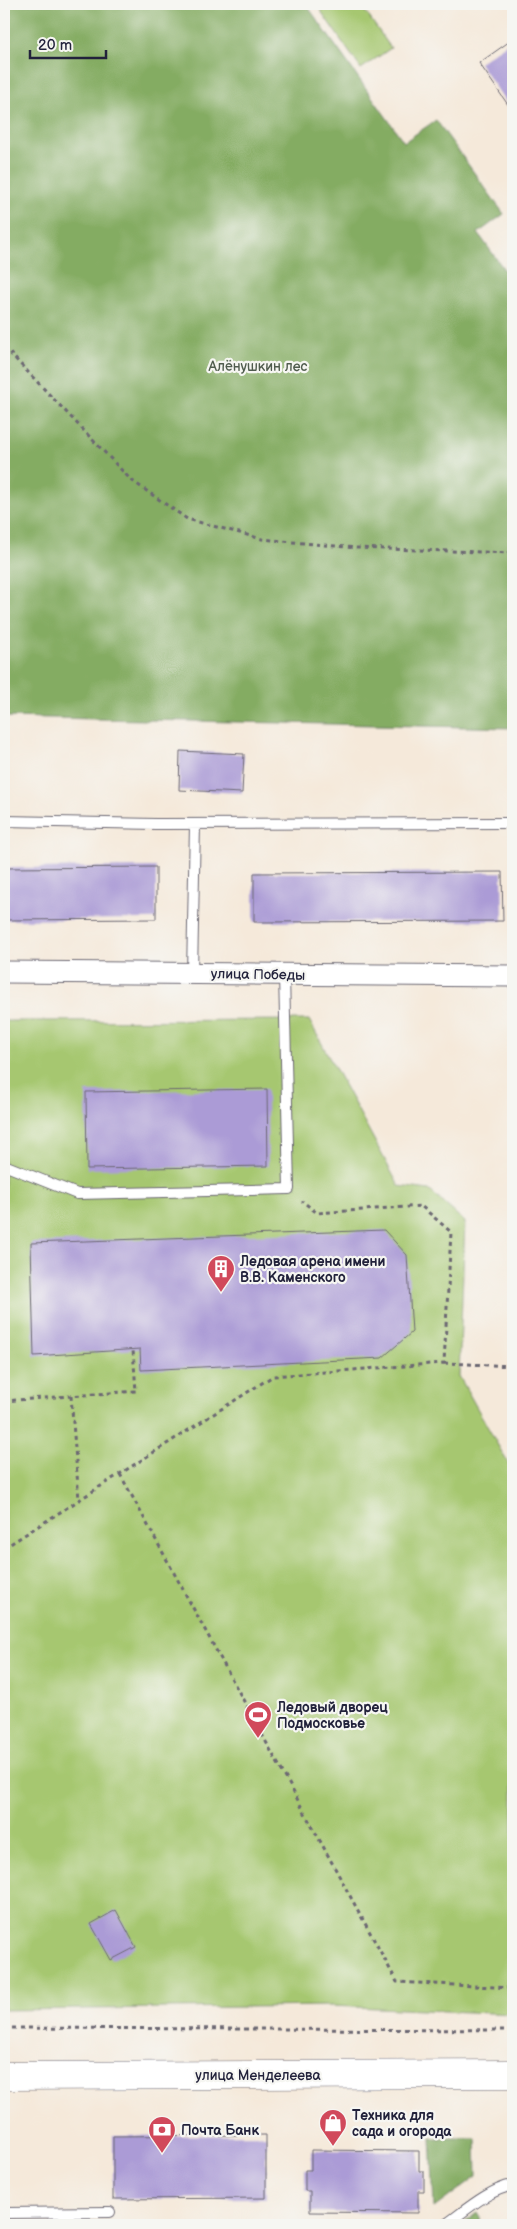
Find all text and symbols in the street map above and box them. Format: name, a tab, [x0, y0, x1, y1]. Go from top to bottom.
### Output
scale bar	[30, 28, 106, 60]
text: 20 m	[38, 36, 72, 55]
park label: Алёнушкин лес	[208, 358, 308, 375]
street label: улица Победы	[211, 965, 305, 984]
place label: Ледовая арена имени В.В. Каменского	[239, 1253, 386, 1286]
building icon: Ледовая арена имени В.В. Каменского	[206, 1254, 236, 1293]
place label: Ледовый дворец Подмосковье	[276, 1699, 388, 1732]
sports icon: Ледовый дворец Подмосковье	[243, 1700, 273, 1739]
street label: улица Менделеева	[195, 2067, 321, 2084]
place label: Техника для сада и огорода	[352, 2107, 452, 2140]
shop icon: Техника для сада и огорода	[318, 2108, 348, 2147]
bank icon: Почта Банк	[147, 2115, 177, 2154]
place label: Почта Банк	[181, 2122, 259, 2139]

